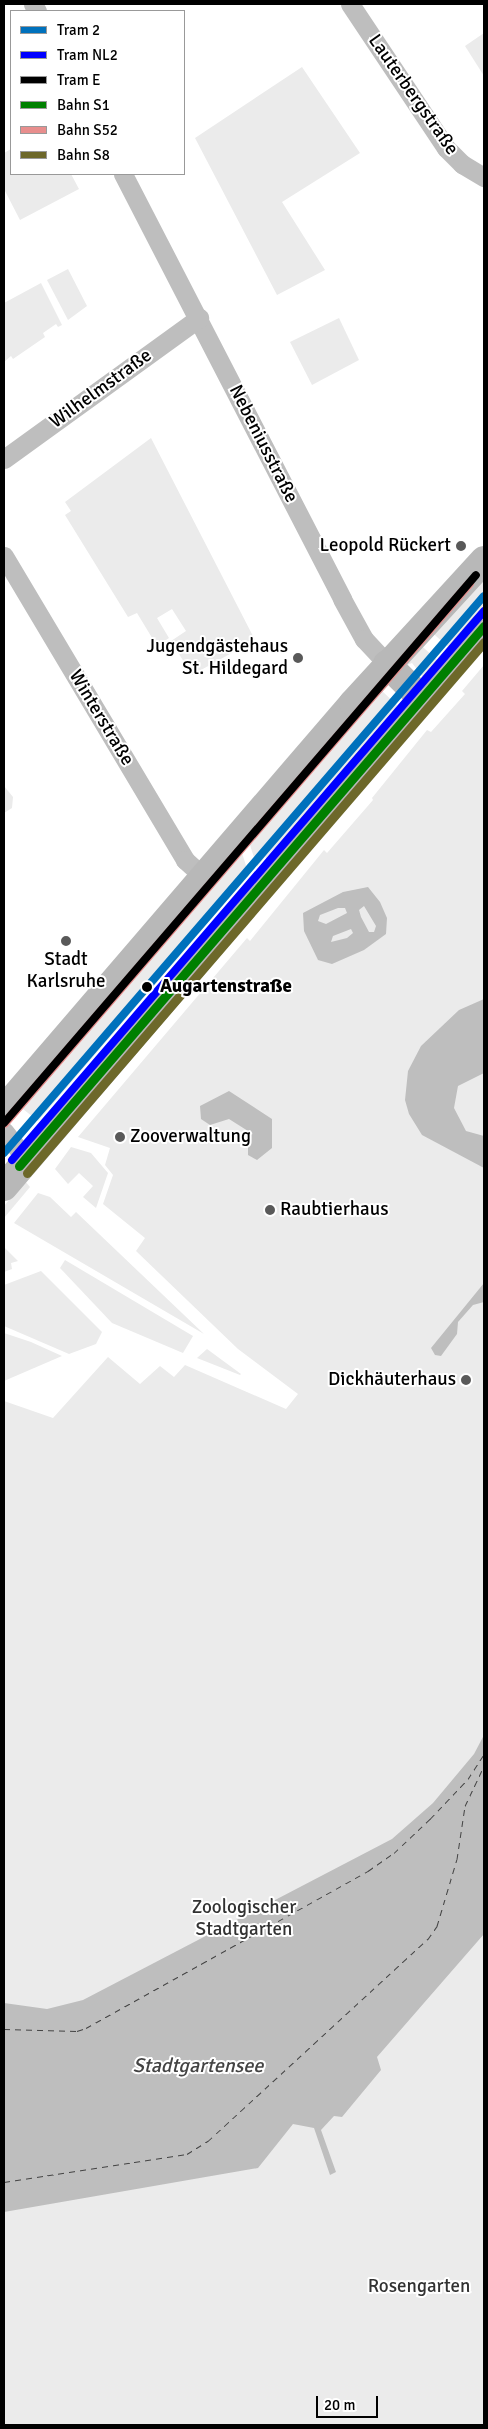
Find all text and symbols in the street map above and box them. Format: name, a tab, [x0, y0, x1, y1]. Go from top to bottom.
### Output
legend	[10, 10, 185, 175]
text: Tram 2	[57, 21, 100, 39]
street label: Lauterbergstraße	[363, 30, 463, 160]
text: Tram NL2	[57, 46, 118, 64]
text: Tram E	[57, 71, 100, 89]
text: Bahn S1	[57, 96, 110, 114]
text: Bahn S52	[57, 121, 118, 139]
text: Bahn S8	[57, 146, 110, 164]
street label: Wilhelmstraße	[46, 344, 156, 434]
street label: Nebeniusstraße	[224, 381, 302, 507]
place label: Leopold Rückert	[320, 535, 451, 557]
marker: Leopold Rückert	[455, 540, 467, 552]
place label: Jugendgästehaus St. Hildegard	[146, 636, 288, 680]
marker: Jugendgästehaus St. Hildegard	[292, 652, 304, 664]
street label: Winterstraße	[64, 666, 138, 770]
marker: Stadt Karlsruhe	[60, 935, 72, 947]
place label: Stadt Karlsruhe	[26, 949, 106, 993]
place label: Augartenstraße	[160, 976, 292, 998]
marker: Augartenstraße	[138, 978, 156, 996]
place label: Zooverwaltung	[130, 1126, 251, 1148]
marker: Zooverwaltung	[114, 1131, 126, 1143]
place label: Raubtierhaus	[280, 1199, 388, 1221]
marker: Raubtierhaus	[264, 1204, 276, 1216]
place label: Dickhäuterhaus	[328, 1369, 456, 1391]
marker: Dickhäuterhaus	[460, 1374, 472, 1386]
park label: Zoologischer Stadtgarten	[192, 1897, 296, 1941]
water label: Stadtgartensee	[133, 2053, 263, 2077]
park label: Rosengarten	[368, 2276, 470, 2298]
scale bar	[318, 2386, 380, 2418]
text: 20 m	[324, 2396, 355, 2414]

